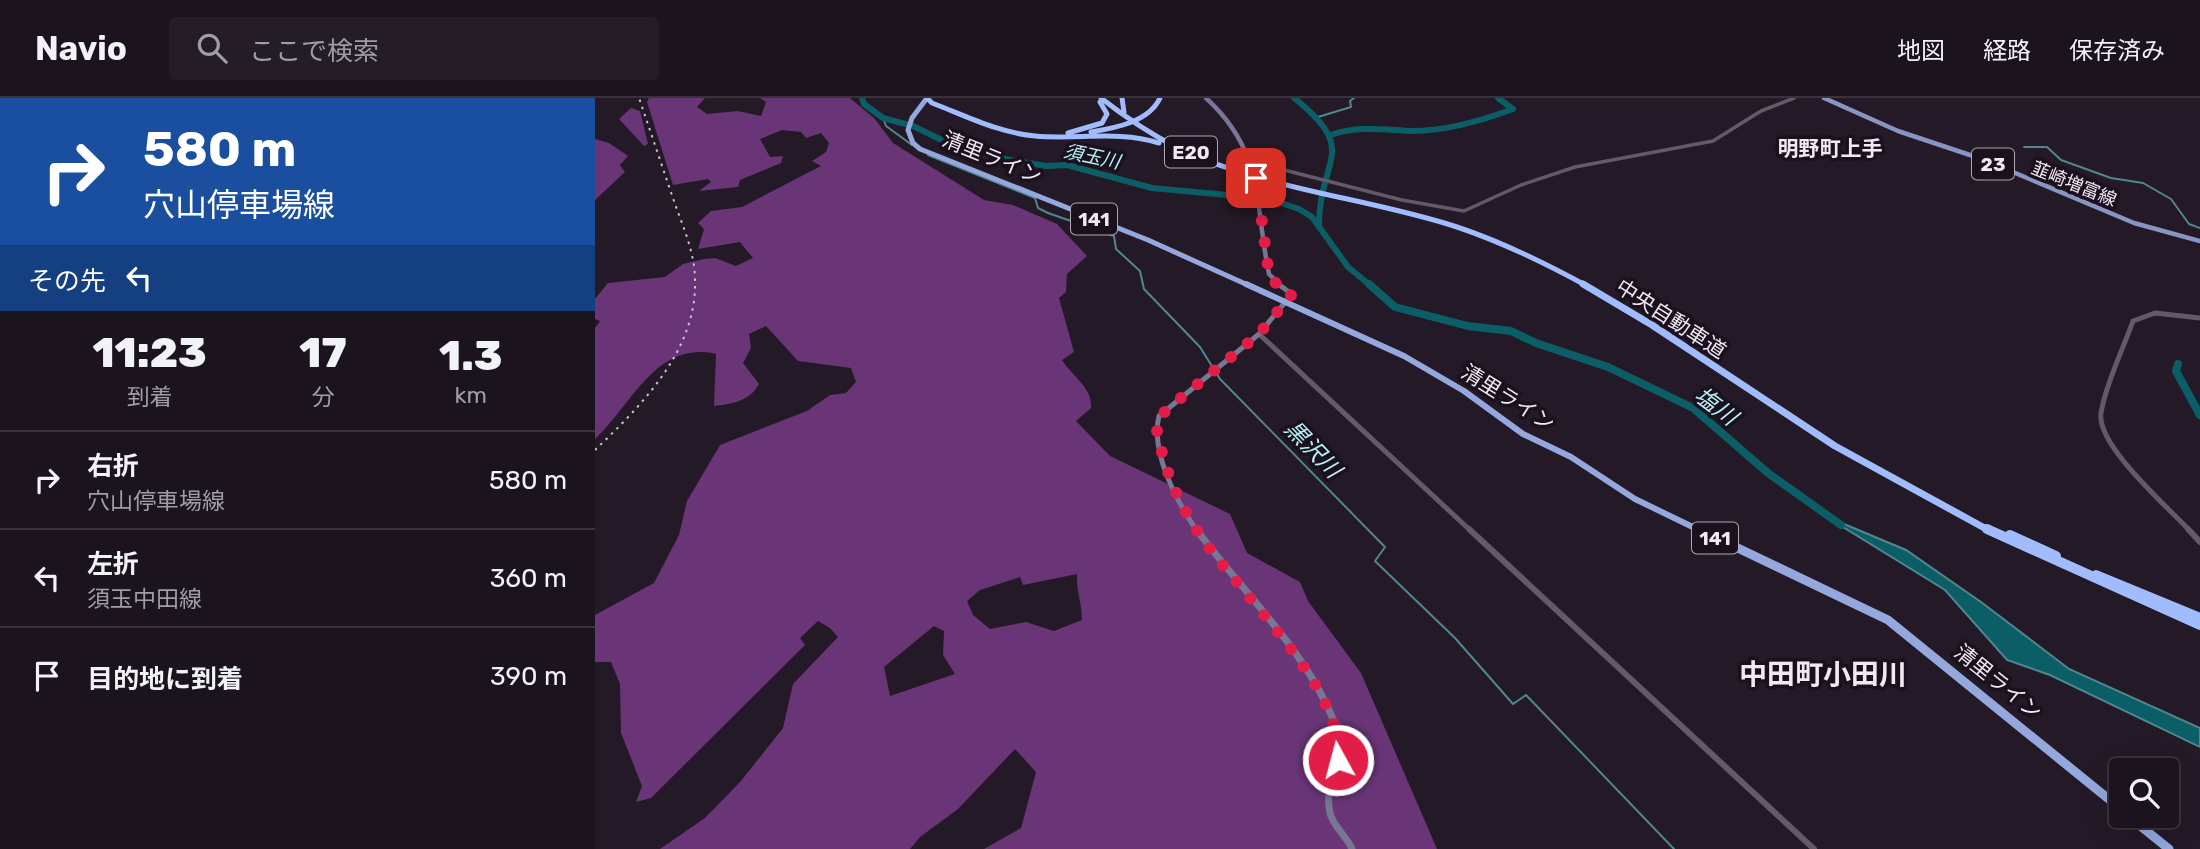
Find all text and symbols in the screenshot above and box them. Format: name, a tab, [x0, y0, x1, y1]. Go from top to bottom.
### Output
search box	[169, 17, 659, 80]
text: Navio	[35, 29, 127, 68]
icon: search	[193, 29, 231, 67]
text: ここで検索	[249, 36, 379, 67]
text: 地図	[1897, 37, 1945, 65]
text: 経路	[1983, 37, 2031, 65]
text: 保存済み	[2069, 37, 2165, 65]
text: 580 m	[143, 120, 296, 178]
icon: right	[28, 126, 119, 217]
street label: 清里ライン	[939, 126, 1046, 189]
road number: E20	[1165, 136, 1217, 168]
district label: 明野町上手	[1778, 136, 1883, 161]
water label: 須玉川	[1062, 139, 1124, 174]
pin	[1226, 148, 1286, 208]
road number: 23	[1972, 148, 2014, 180]
street label: 韮崎増富線	[2028, 157, 2120, 211]
icon: arrive	[1237, 159, 1275, 197]
text: 穴山停車場線	[143, 186, 335, 224]
road number: 141	[1071, 203, 1117, 234]
icon: left	[120, 259, 158, 297]
text: その先	[28, 266, 106, 297]
street label: 中央自動車道	[1612, 274, 1731, 363]
text: 11:23	[92, 328, 207, 378]
text: 17	[299, 328, 347, 378]
text: 1.3	[439, 331, 502, 381]
street label: 清里ライン	[1457, 359, 1559, 436]
text: km	[455, 381, 487, 409]
water label: 塩川	[1689, 381, 1745, 433]
text: 到着	[127, 383, 173, 411]
text: 分	[311, 383, 334, 411]
water label: 黒沢川	[1279, 414, 1349, 486]
text: 右折	[87, 451, 139, 482]
icon: right	[28, 461, 66, 499]
text: 580 m	[489, 465, 567, 496]
text: 穴山停車場線	[87, 487, 225, 515]
road number: 141	[1692, 522, 1738, 554]
text: 左折	[87, 549, 139, 580]
icon: left	[28, 559, 66, 597]
text: 360 m	[490, 563, 567, 594]
text: 須玉中田線	[87, 585, 202, 613]
street label: 清里ライン	[1950, 639, 2047, 724]
icon: arrive	[28, 657, 66, 695]
district label: 中田町小田川	[1739, 658, 1907, 691]
text: 390 m	[490, 661, 567, 692]
text: 目的地に到着	[87, 664, 243, 695]
position arrow	[1301, 723, 1375, 797]
map controls	[2109, 758, 2179, 828]
button: search	[2109, 758, 2179, 828]

